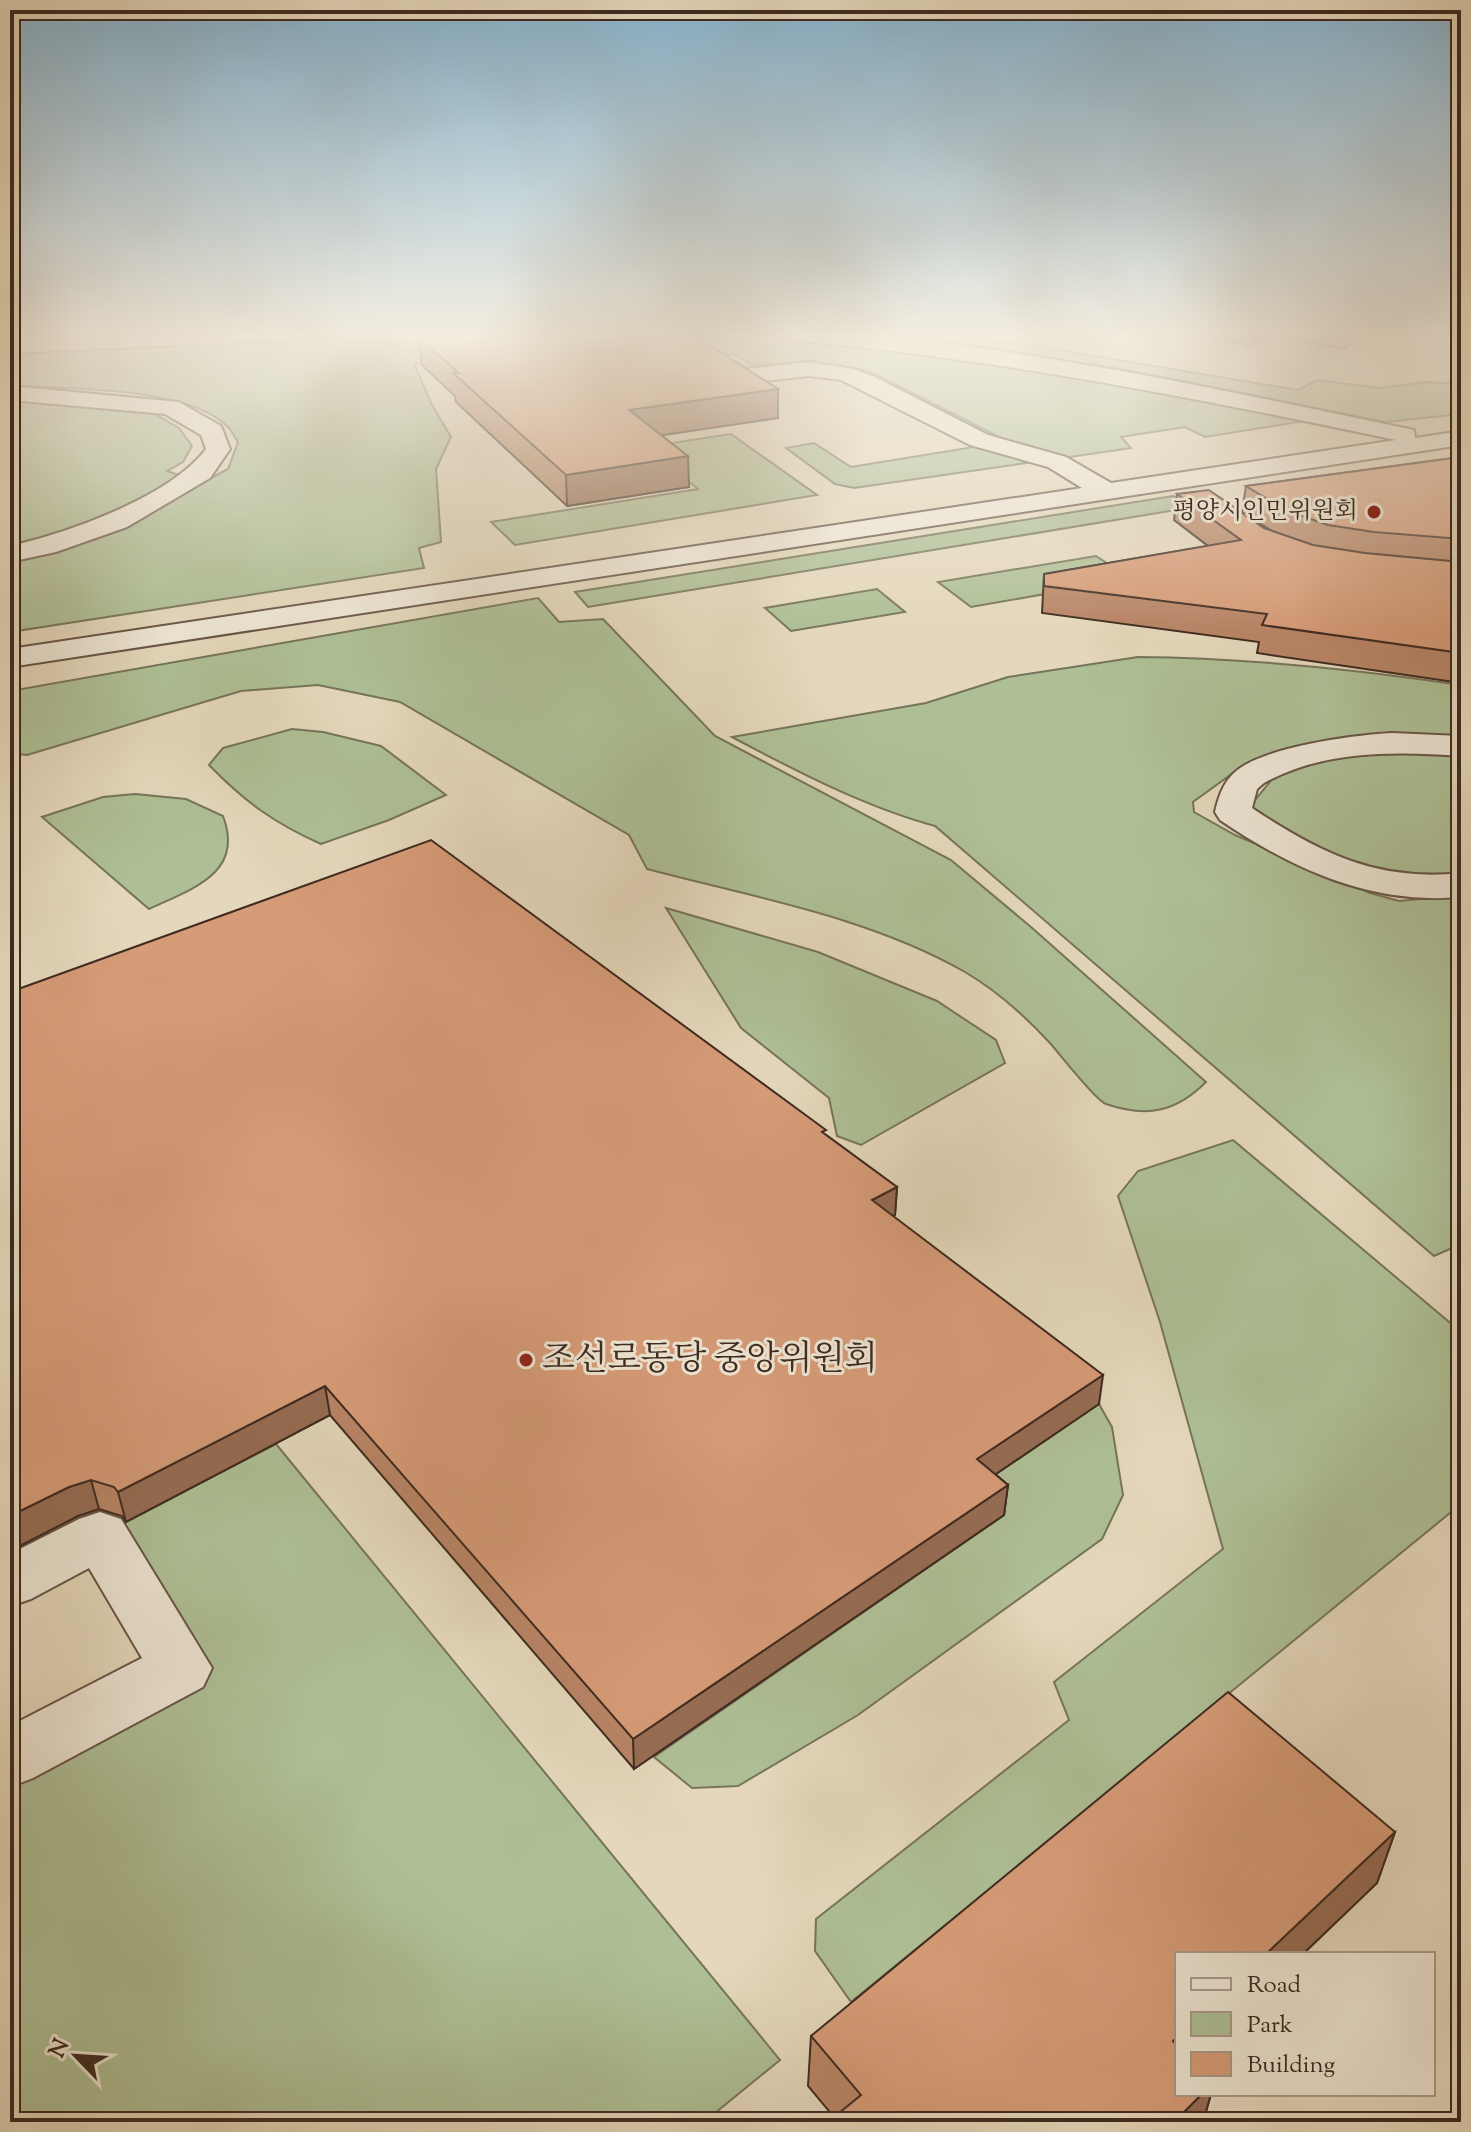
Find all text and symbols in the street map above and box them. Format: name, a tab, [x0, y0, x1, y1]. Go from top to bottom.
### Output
place label: 평양시인민위원회	[1173, 495, 1358, 529]
marker: 평양시인민위원회	[1365, 503, 1383, 521]
place label: 조선로동당 중앙위원회	[542, 1336, 878, 1385]
marker: 조선로동당 중앙위원회	[517, 1351, 535, 1369]
legend	[1175, 1952, 1435, 2096]
text: Road	[1247, 1969, 1301, 2003]
text: Park	[1247, 2009, 1293, 2043]
north arrow	[36, 2016, 116, 2096]
text: N	[42, 2034, 79, 2064]
text: Building	[1247, 2049, 1336, 2083]

